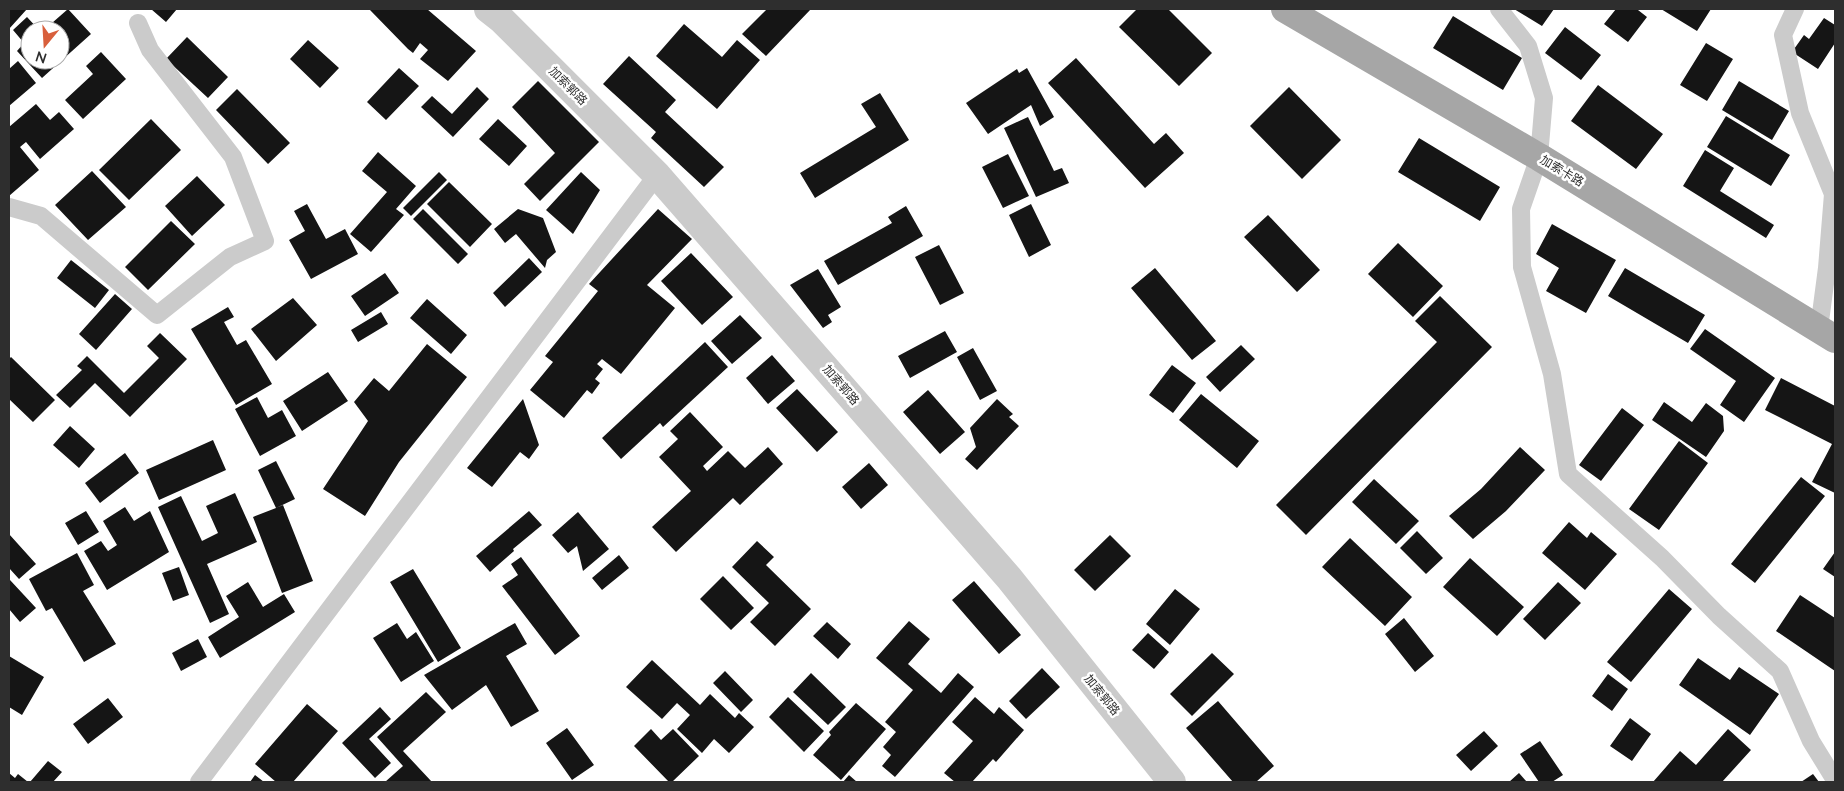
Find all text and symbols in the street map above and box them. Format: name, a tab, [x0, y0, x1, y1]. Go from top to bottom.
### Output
north arrow	[20, 20, 70, 70]
text: N	[33, 48, 49, 68]
street label: 加索郭路	[546, 63, 591, 108]
street label: 加索卡路	[1538, 152, 1587, 189]
street label: 加索郭路	[820, 362, 863, 408]
street label: 加索郭路	[1081, 671, 1123, 718]

